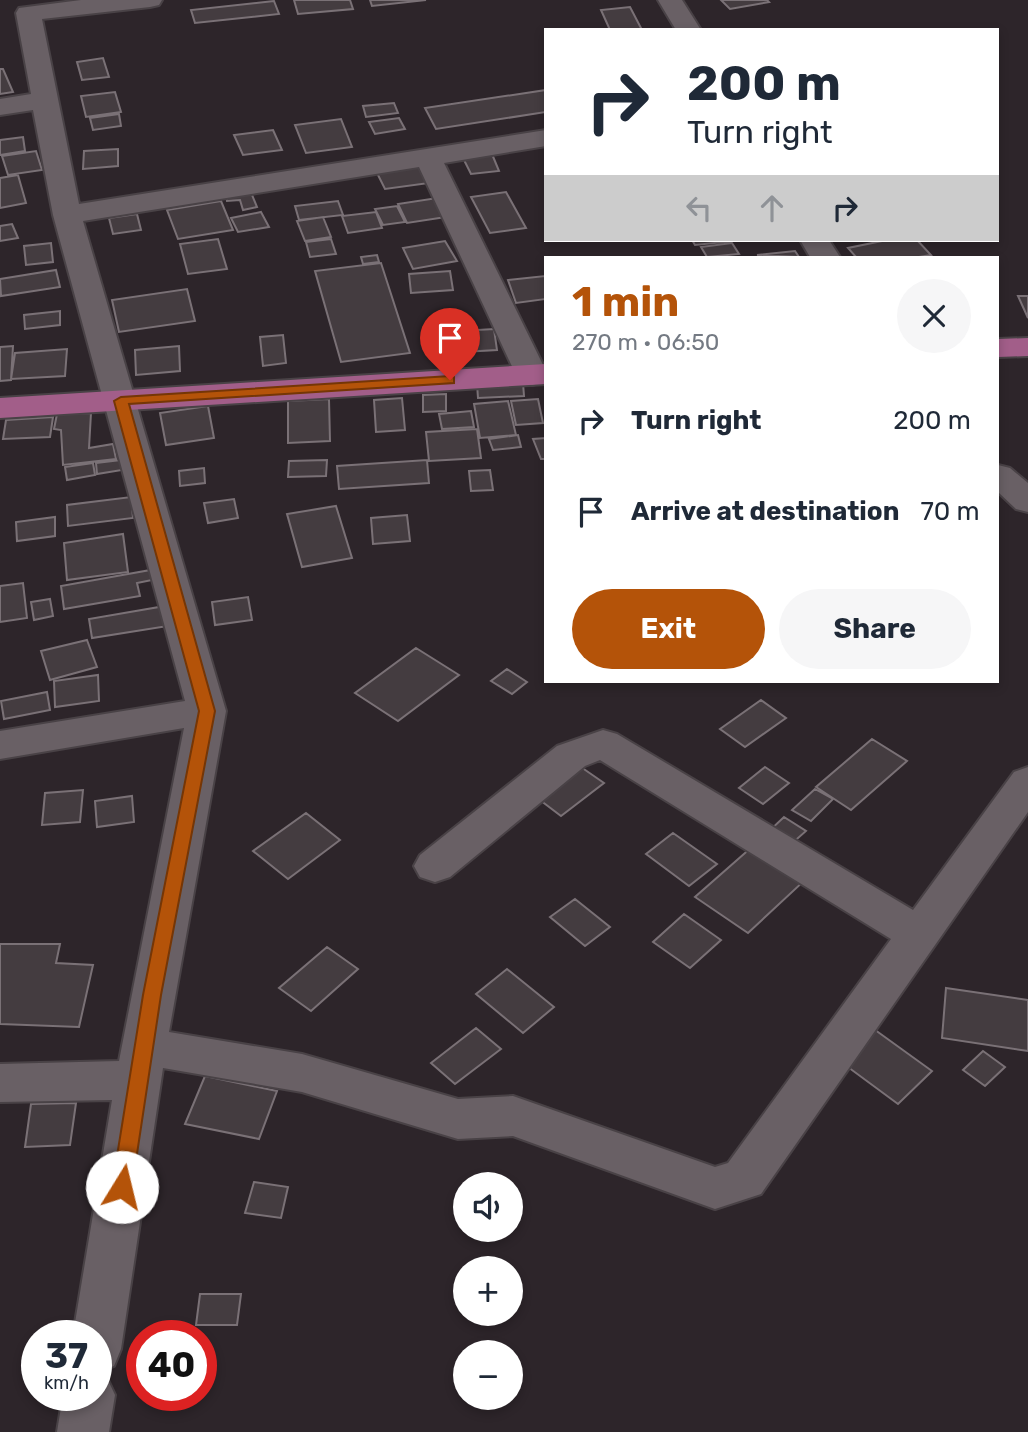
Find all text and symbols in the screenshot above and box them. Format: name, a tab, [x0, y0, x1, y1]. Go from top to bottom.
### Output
text: 200 m	[687, 54, 841, 112]
icon: right	[572, 56, 663, 147]
text: Turn right	[687, 113, 832, 151]
icon: left	[680, 189, 718, 227]
icon: ahead	[753, 189, 791, 227]
icon: right	[826, 189, 864, 227]
text: 1 min	[572, 277, 679, 327]
button: close	[897, 279, 971, 353]
pin	[420, 308, 480, 380]
icon: arrive	[431, 319, 469, 357]
text: 270 m · 06:50	[572, 328, 719, 356]
icon: right	[572, 402, 610, 440]
text: Turn right	[631, 405, 761, 436]
text: 200 m	[893, 405, 971, 436]
icon: arrive	[572, 493, 610, 531]
text: Arrive at destination	[631, 496, 899, 527]
text: 70 m	[920, 496, 980, 527]
button: Exit	[572, 589, 765, 669]
button: Share	[779, 589, 971, 669]
position arrow	[85, 1150, 159, 1224]
map controls	[453, 1172, 523, 1410]
button: sound	[453, 1172, 523, 1242]
button: +	[453, 1256, 523, 1326]
speed limit sign: 40	[126, 1320, 217, 1411]
text: 37	[45, 1335, 88, 1377]
button: −	[453, 1340, 523, 1410]
text: km/h	[44, 1372, 89, 1394]

